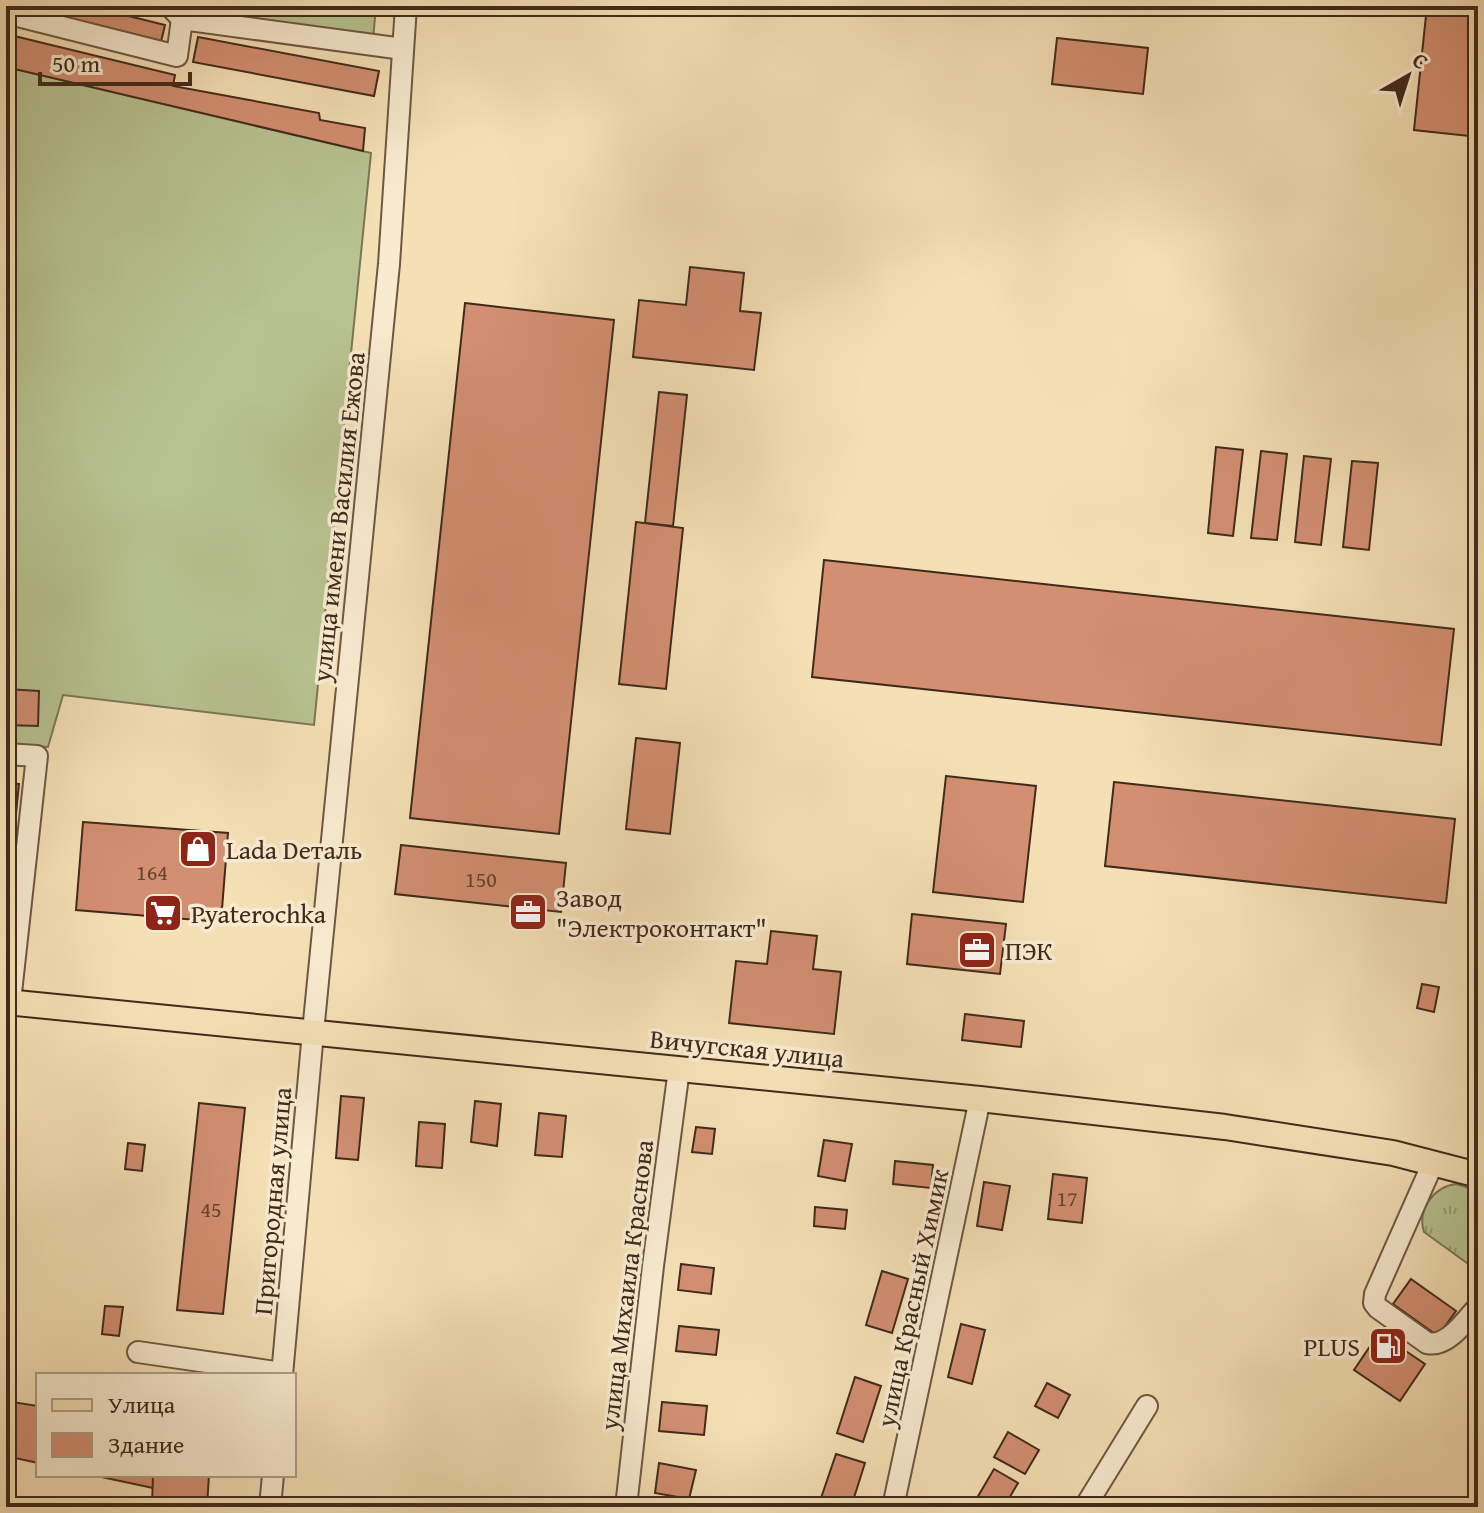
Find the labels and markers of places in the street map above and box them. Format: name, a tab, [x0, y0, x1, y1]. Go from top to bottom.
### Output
shop icon: Lada Dеталь	[177, 828, 219, 870]
place label: Lada Dеталь	[226, 830, 362, 869]
place label: Завод "Электроконтакт"	[556, 878, 767, 947]
office icon: Завод "Электроконтакт"	[507, 891, 549, 933]
supermarket icon: Pyaterochka	[142, 892, 184, 934]
place label: Pyaterochka	[191, 894, 327, 933]
office icon: ПЭК	[956, 929, 998, 971]
place label: ПЭК	[1005, 931, 1053, 970]
fuel station icon: PLUS	[1367, 1325, 1409, 1367]
place label: PLUS	[1304, 1327, 1360, 1366]

